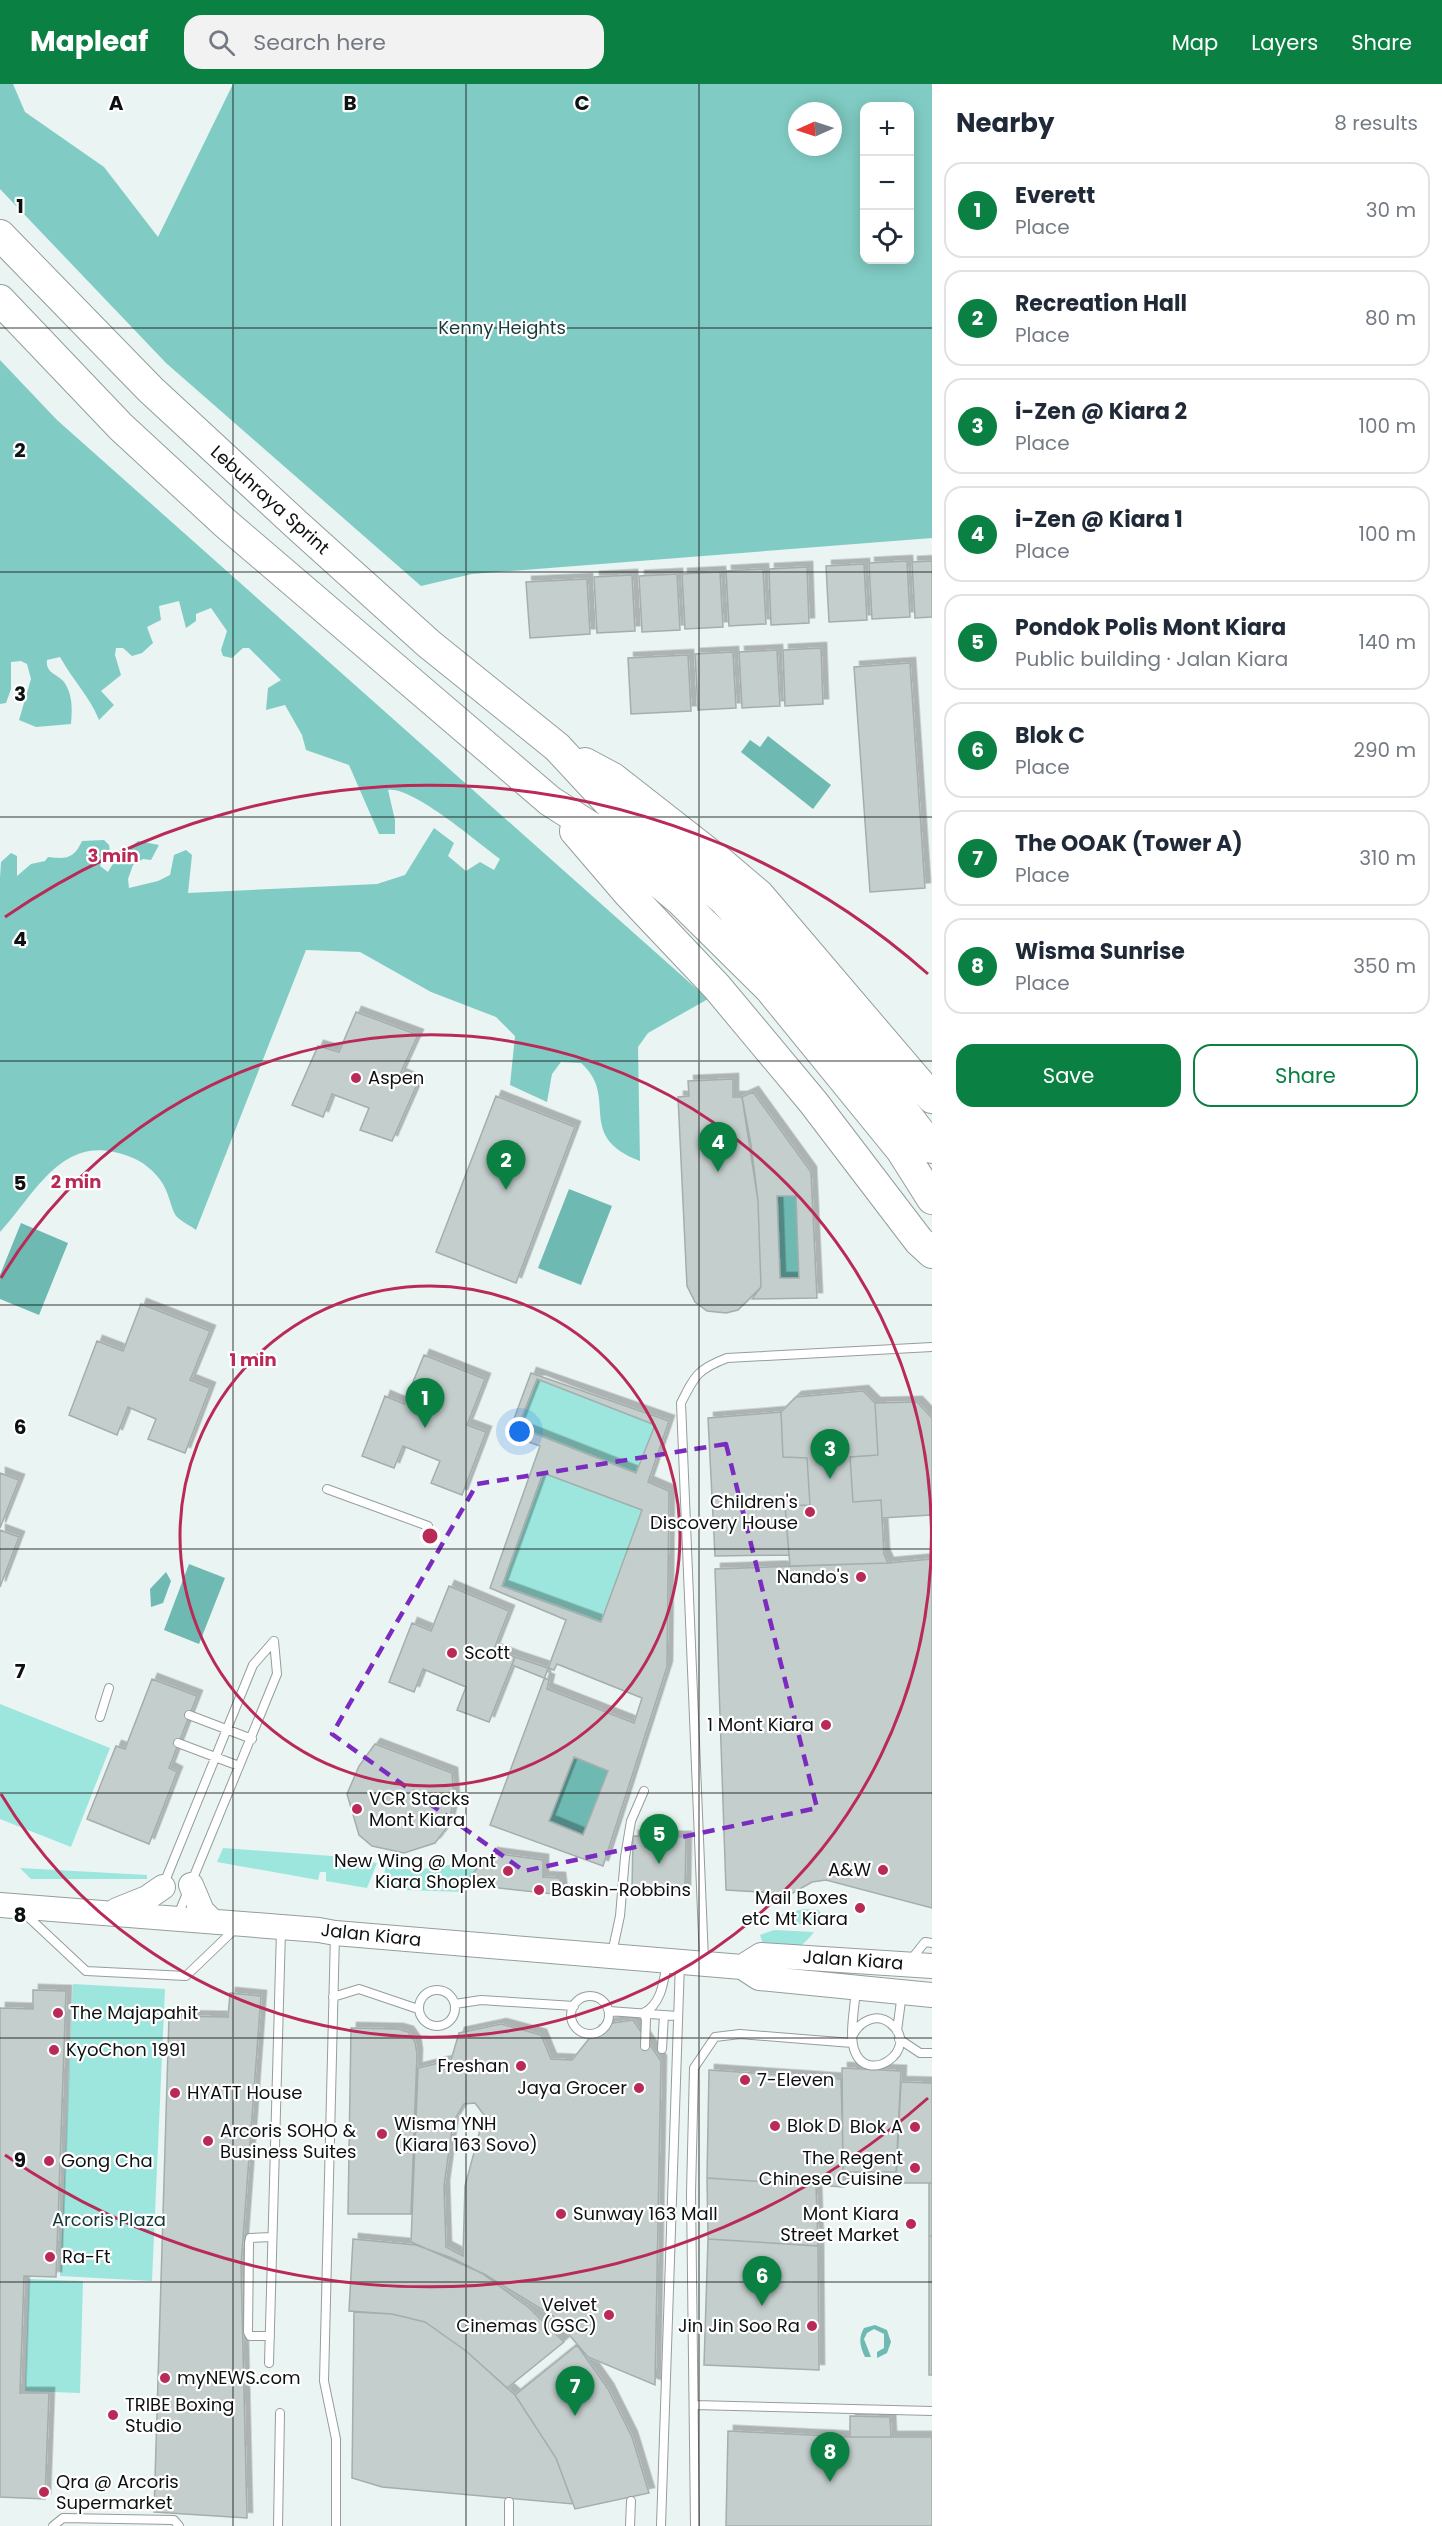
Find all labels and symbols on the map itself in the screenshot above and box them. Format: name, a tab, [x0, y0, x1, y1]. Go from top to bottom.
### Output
text: A	[109, 89, 124, 117]
text: B	[343, 89, 357, 117]
text: C	[574, 89, 590, 117]
north arrow	[788, 102, 842, 156]
text: 1	[16, 192, 24, 220]
park label: Kenny Heights	[438, 315, 566, 340]
text: 2	[14, 436, 26, 464]
street label: Lebuhraya Sprint	[205, 439, 335, 560]
text: 3	[14, 680, 26, 708]
text: 3 min	[87, 843, 139, 868]
text: 4	[13, 925, 27, 953]
place label: Aspen	[368, 1065, 424, 1090]
marker: Aspen	[349, 1071, 363, 1085]
pin: 4	[698, 1122, 738, 1172]
pin: 2	[486, 1140, 526, 1190]
text: 5	[14, 1169, 27, 1197]
text: 2 min	[51, 1169, 101, 1194]
text: 1 min	[229, 1347, 277, 1372]
pin: 1	[406, 1378, 444, 1428]
text: 6	[14, 1413, 26, 1441]
your location	[505, 1417, 534, 1446]
pin: 3	[810, 1430, 850, 1479]
place label: Children's Discovery House	[650, 1489, 798, 1535]
marker: Children's Discovery House	[803, 1505, 817, 1519]
centre of rings	[420, 1526, 440, 1546]
place label: Nando's	[777, 1564, 849, 1589]
marker: Nando's	[854, 1570, 868, 1584]
place label: Scott	[464, 1640, 510, 1665]
marker: Scott	[445, 1646, 459, 1660]
text: 7	[15, 1657, 26, 1685]
place label: 1 Mont Kiara	[707, 1712, 814, 1737]
marker: 1 Mont Kiara	[819, 1718, 833, 1732]
place label: VCR Stacks Mont Kiara	[369, 1786, 470, 1832]
marker: VCR Stacks Mont Kiara	[350, 1802, 364, 1816]
pin: 5	[640, 1814, 678, 1864]
place label: New Wing @ Mont Kiara Shoplex	[334, 1848, 496, 1894]
place label: A&W	[828, 1857, 871, 1882]
marker: A&W	[876, 1863, 890, 1877]
marker: New Wing @ Mont Kiara Shoplex	[501, 1864, 515, 1878]
place label: Baskin-Robbins	[551, 1877, 691, 1902]
marker: Baskin-Robbins	[532, 1883, 546, 1897]
place label: Mail Boxes etc Mt Kiara	[741, 1885, 848, 1931]
text: 8	[14, 1901, 26, 1929]
marker: Mail Boxes etc Mt Kiara	[853, 1901, 867, 1915]
street label: Jalan Kiara	[320, 1917, 423, 1952]
street label: Jalan Kiara	[802, 1944, 904, 1975]
place label: The Majapahit	[70, 2000, 198, 2025]
marker: The Majapahit	[51, 2006, 65, 2020]
place label: KyoChon 1991	[66, 2037, 186, 2062]
marker: KyoChon 1991	[47, 2043, 61, 2057]
place label: Freshan	[437, 2053, 509, 2078]
marker: Freshan	[514, 2059, 528, 2073]
place label: 7-Eleven	[757, 2067, 834, 2092]
marker: 7-Eleven	[738, 2073, 752, 2087]
place label: Jaya Grocer	[517, 2075, 627, 2100]
place label: HYATT House	[187, 2080, 302, 2105]
marker: Jaya Grocer	[632, 2081, 646, 2095]
marker: HYATT House	[168, 2086, 182, 2100]
place label: Wisma YNH (Kiara 163 Sovo)	[394, 2111, 538, 2157]
place label: Blok D	[787, 2113, 841, 2138]
place label: Blok A	[850, 2114, 903, 2139]
place label: Arcoris SOHO & Business Suites	[220, 2118, 357, 2164]
marker: Blok D	[768, 2119, 782, 2133]
marker: Blok A	[908, 2120, 922, 2134]
marker: Wisma YNH (Kiara 163 Sovo)	[375, 2127, 389, 2141]
marker: Arcoris SOHO & Business Suites	[201, 2134, 215, 2148]
place label: The Regent Chinese Cuisine	[759, 2145, 903, 2191]
text: 9	[14, 2146, 26, 2174]
place label: Gong Cha	[61, 2148, 153, 2173]
marker: Gong Cha	[42, 2154, 56, 2168]
marker: The Regent Chinese Cuisine	[908, 2161, 922, 2175]
place label: Sunway 163 Mall	[573, 2201, 718, 2226]
place label: Mont Kiara Street Market	[780, 2201, 899, 2247]
park label: Arcoris Plaza	[52, 2207, 166, 2232]
marker: Sunway 163 Mall	[554, 2207, 568, 2221]
marker: Mont Kiara Street Market	[904, 2217, 918, 2231]
place label: Ra-Ft	[62, 2244, 111, 2269]
marker: Ra-Ft	[43, 2250, 57, 2264]
pin: 6	[742, 2256, 782, 2306]
place label: Velvet Cinemas (GSC)	[456, 2292, 597, 2338]
marker: Velvet Cinemas (GSC)	[602, 2308, 616, 2322]
place label: Jin Jin Soo Ra	[678, 2313, 800, 2338]
marker: Jin Jin Soo Ra	[805, 2319, 819, 2333]
place label: myNEWS.com	[177, 2365, 300, 2390]
pin: 7	[556, 2366, 594, 2416]
marker: myNEWS.com	[158, 2371, 172, 2385]
place label: TRIBE Boxing Studio	[125, 2392, 234, 2438]
marker: TRIBE Boxing Studio	[106, 2408, 120, 2422]
pin: 8	[810, 2432, 850, 2482]
place label: Qra @ Arcoris Supermarket	[56, 2469, 179, 2515]
marker: Qra @ Arcoris Supermarket	[37, 2485, 51, 2499]

